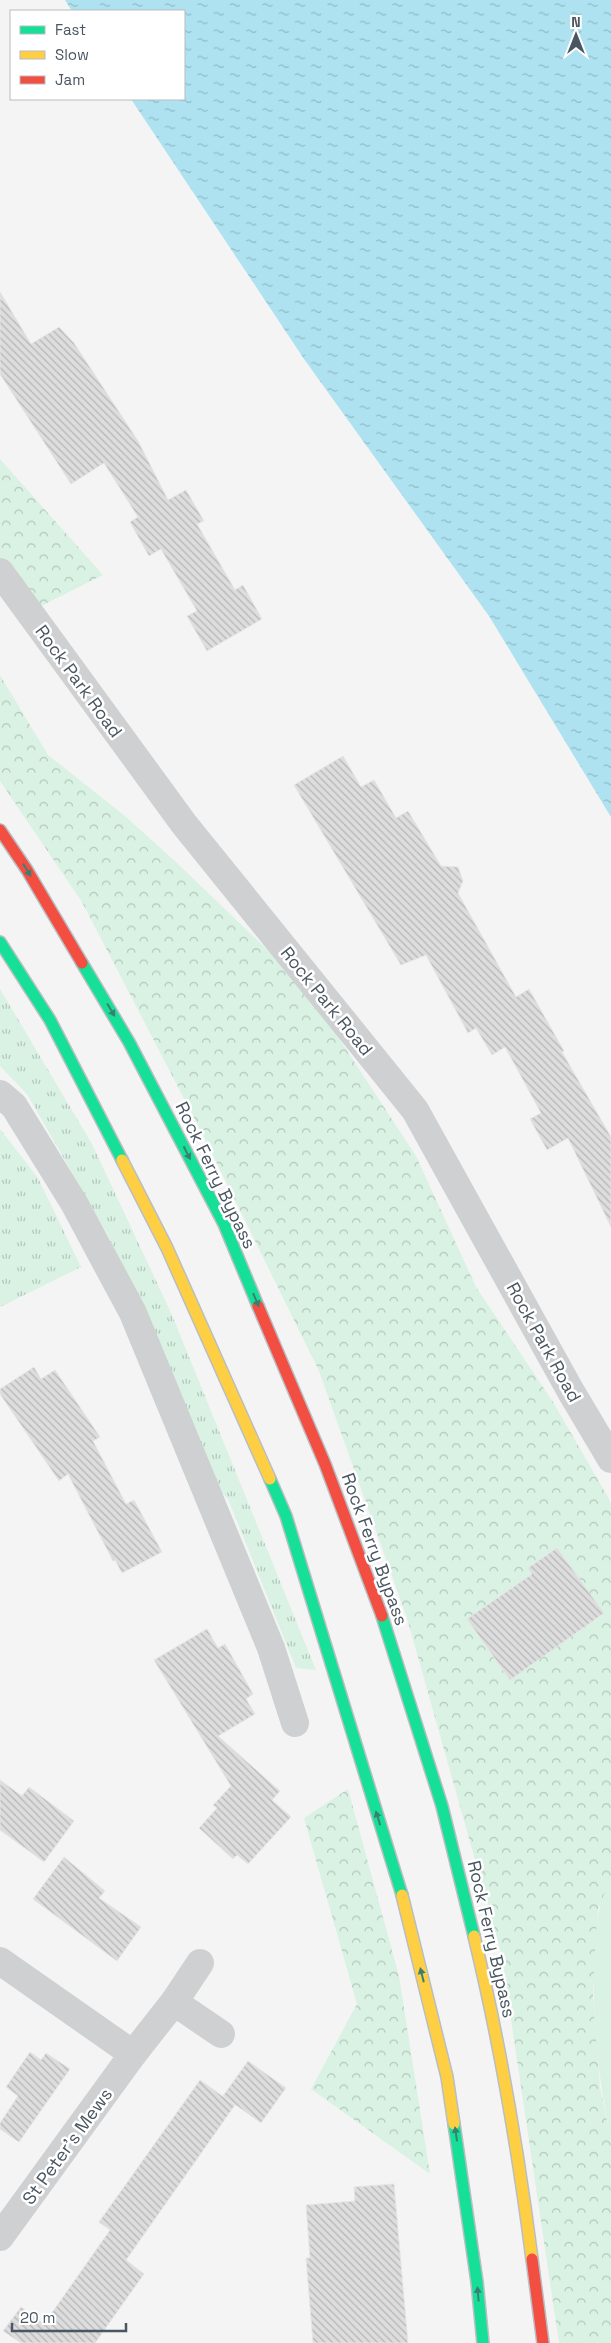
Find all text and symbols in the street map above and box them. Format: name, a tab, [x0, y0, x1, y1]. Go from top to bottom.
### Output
legend	[10, 10, 185, 100]
north arrow	[551, 10, 601, 60]
text: N	[571, 13, 581, 31]
text: Fast	[55, 20, 86, 39]
text: Slow	[55, 45, 89, 64]
text: Jam	[55, 70, 85, 89]
street label: Rock Park Road	[30, 620, 128, 742]
one-way arrow	[22, 864, 32, 877]
street label: Rock Park Road	[276, 942, 378, 1060]
one-way arrow	[106, 1003, 115, 1016]
street label: Rock Ferry Bypass	[170, 1098, 262, 1252]
one-way arrow	[183, 1146, 191, 1160]
street label: Rock Park Road	[502, 1278, 586, 1406]
one-way arrow	[252, 1293, 260, 1307]
street label: Rock Ferry Bypass	[337, 1470, 413, 1628]
one-way arrow	[374, 1811, 382, 1826]
street label: Rock Ferry Bypass	[463, 1858, 521, 2020]
one-way arrow	[418, 1967, 426, 1982]
street label: St Peter's Mews	[17, 2083, 117, 2209]
one-way arrow	[451, 2125, 459, 2141]
one-way arrow	[474, 2286, 482, 2302]
scale bar	[12, 2300, 126, 2332]
text: 20 m	[20, 2308, 55, 2327]

